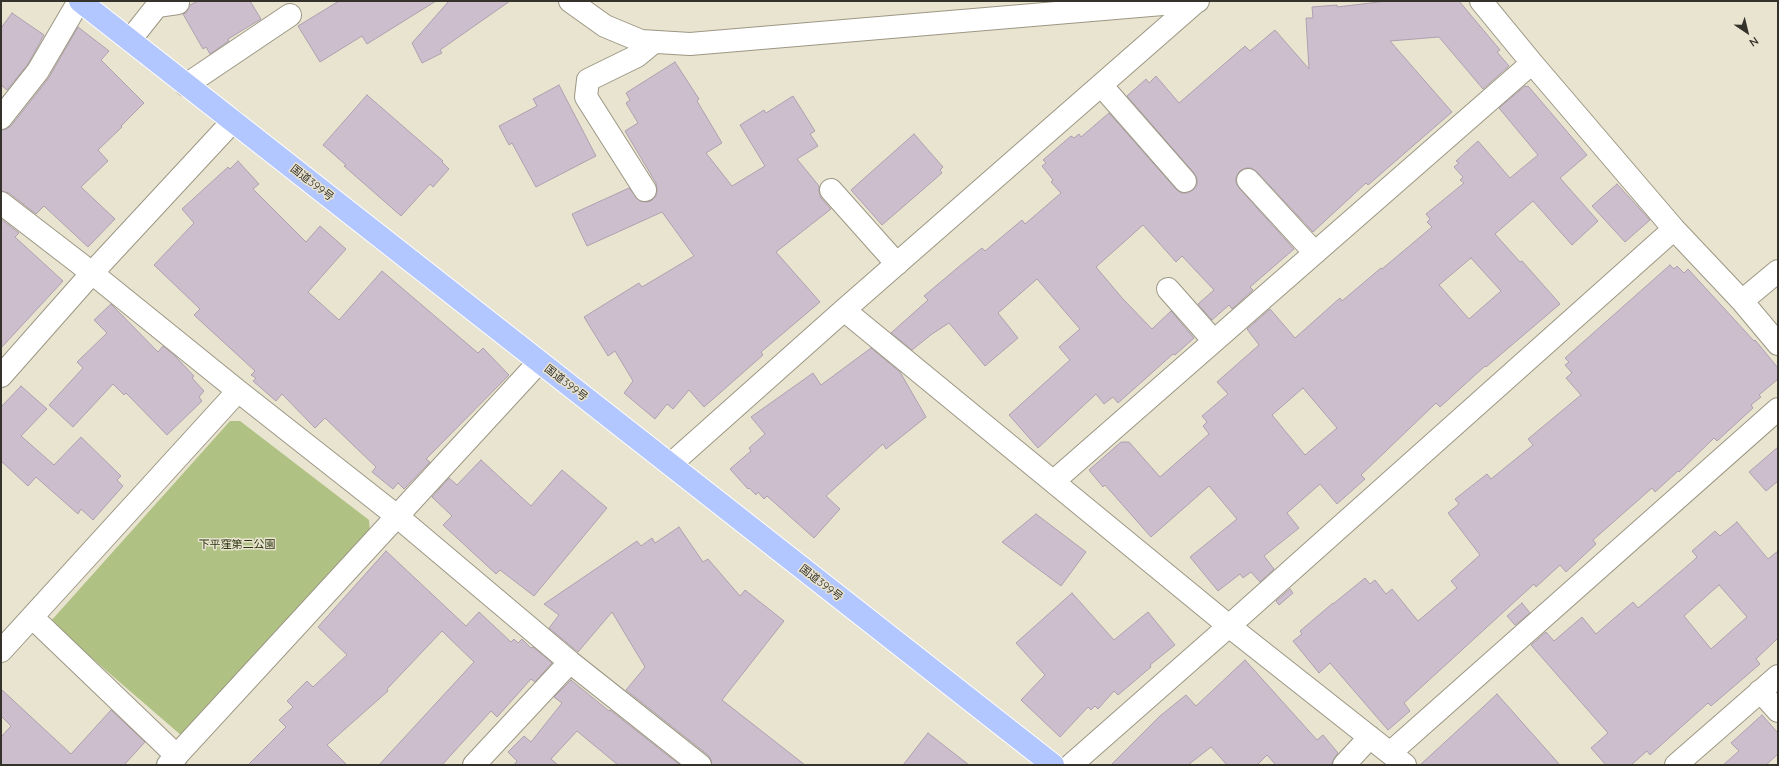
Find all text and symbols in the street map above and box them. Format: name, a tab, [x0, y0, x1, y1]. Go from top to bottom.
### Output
north arrow	[1727, 12, 1767, 52]
text: N	[1747, 34, 1761, 50]
street label: 国道399号	[288, 162, 336, 204]
street label: 国道399号	[542, 362, 590, 404]
park label: 下平窪第二公園	[199, 538, 275, 552]
street label: 国道399号	[797, 562, 845, 604]

